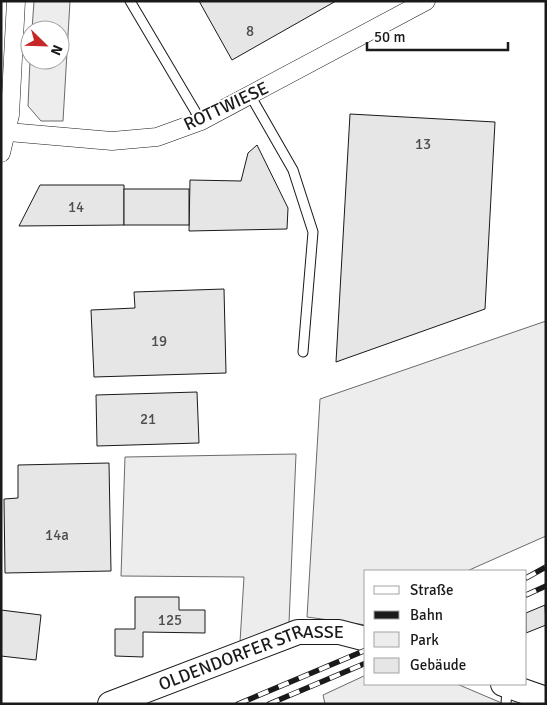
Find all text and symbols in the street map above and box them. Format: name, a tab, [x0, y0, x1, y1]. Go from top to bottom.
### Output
north arrow	[20, 20, 70, 70]
scale bar	[367, 20, 508, 52]
house number: 8	[246, 22, 254, 40]
text: 50 m	[374, 28, 405, 46]
text: N	[47, 42, 66, 58]
street label: ROTTWIESE	[180, 77, 272, 135]
house number: 13	[415, 135, 431, 153]
house number: 14	[68, 198, 84, 216]
house number: 19	[151, 332, 167, 350]
house number: 21	[140, 410, 156, 428]
house number: 14a	[45, 526, 69, 544]
legend	[364, 570, 527, 685]
text: Straße	[410, 581, 454, 599]
text: Bahn	[410, 606, 443, 624]
house number: 125	[158, 611, 182, 629]
street label: OLDENDORFER STRASSE	[155, 620, 344, 695]
text: Park	[410, 631, 439, 649]
text: Gebäude	[410, 656, 466, 674]

